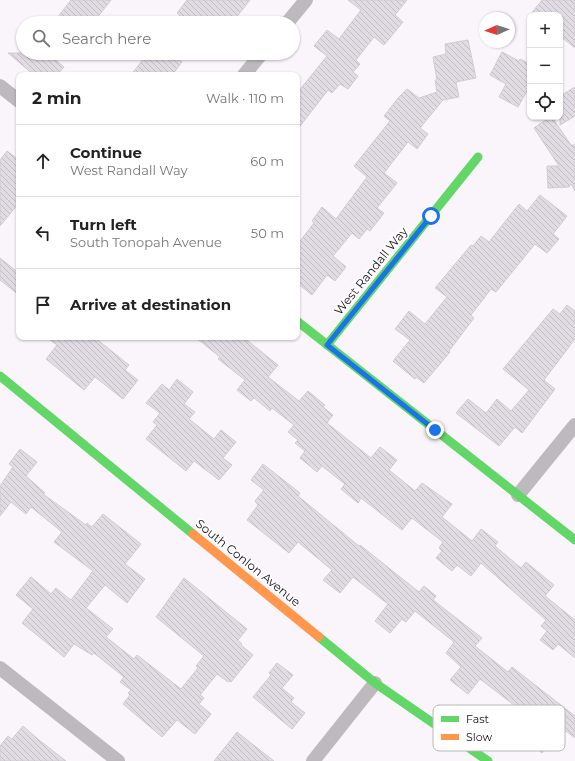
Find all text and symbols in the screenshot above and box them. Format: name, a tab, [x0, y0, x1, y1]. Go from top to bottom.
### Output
north arrow	[479, 12, 515, 48]
map controls	[527, 12, 563, 120]
button: +	[527, 12, 563, 48]
search box	[16, 16, 300, 60]
icon: search	[30, 27, 52, 49]
text: Search here	[62, 29, 151, 48]
button: −	[527, 48, 563, 84]
button: locate	[527, 84, 563, 120]
text: 2 min	[32, 88, 82, 108]
text: Walk · 110 m	[206, 90, 284, 106]
text: Continue	[70, 143, 142, 162]
icon: ahead	[32, 150, 54, 172]
text: 60 m	[250, 153, 284, 169]
text: West Randall Way	[70, 162, 187, 178]
route start	[422, 207, 440, 225]
text: Turn left	[70, 215, 137, 234]
icon: left	[32, 222, 54, 244]
street label: West Randall Way	[331, 223, 411, 318]
text: 50 m	[251, 225, 284, 241]
text: South Tonopah Avenue	[70, 234, 222, 250]
icon: arrive	[32, 294, 54, 316]
text: Arrive at destination	[70, 295, 231, 314]
route end	[426, 421, 444, 439]
street label: South Conlon Avenue	[193, 516, 304, 609]
legend	[433, 705, 565, 751]
text: Fast	[466, 712, 490, 726]
text: Slow	[466, 730, 492, 744]

